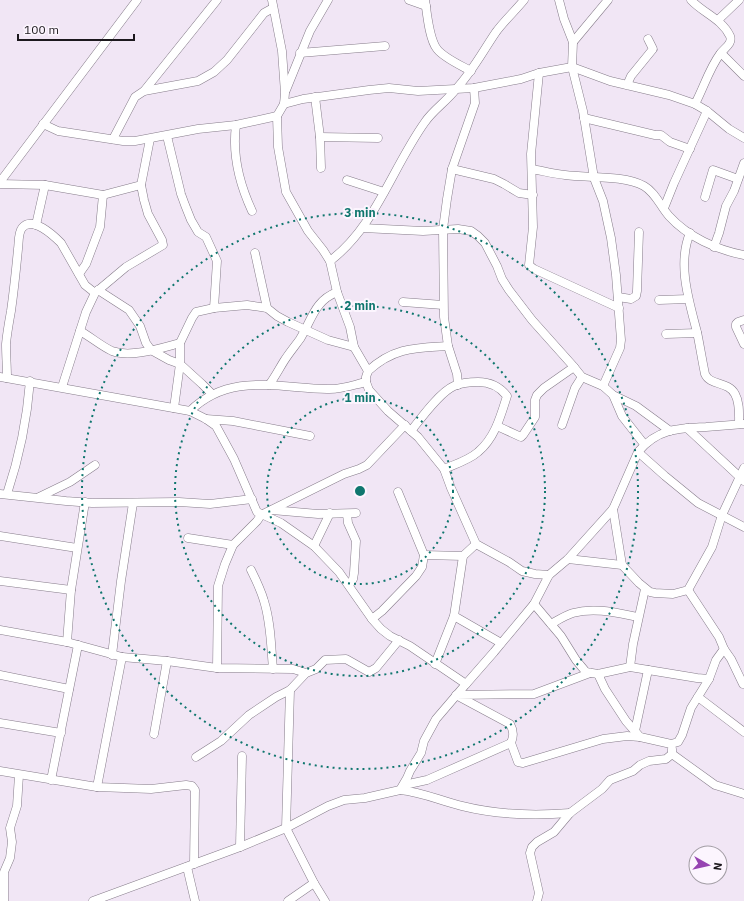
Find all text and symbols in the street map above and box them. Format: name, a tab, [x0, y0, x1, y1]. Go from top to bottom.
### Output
scale bar	[18, 16, 134, 42]
text: 100 m	[24, 22, 59, 37]
text: 3 min	[344, 205, 376, 220]
text: 2 min	[344, 298, 376, 313]
text: 1 min	[344, 390, 376, 405]
centre of rings	[353, 484, 367, 498]
north arrow	[688, 845, 728, 885]
text: N	[710, 861, 725, 871]

